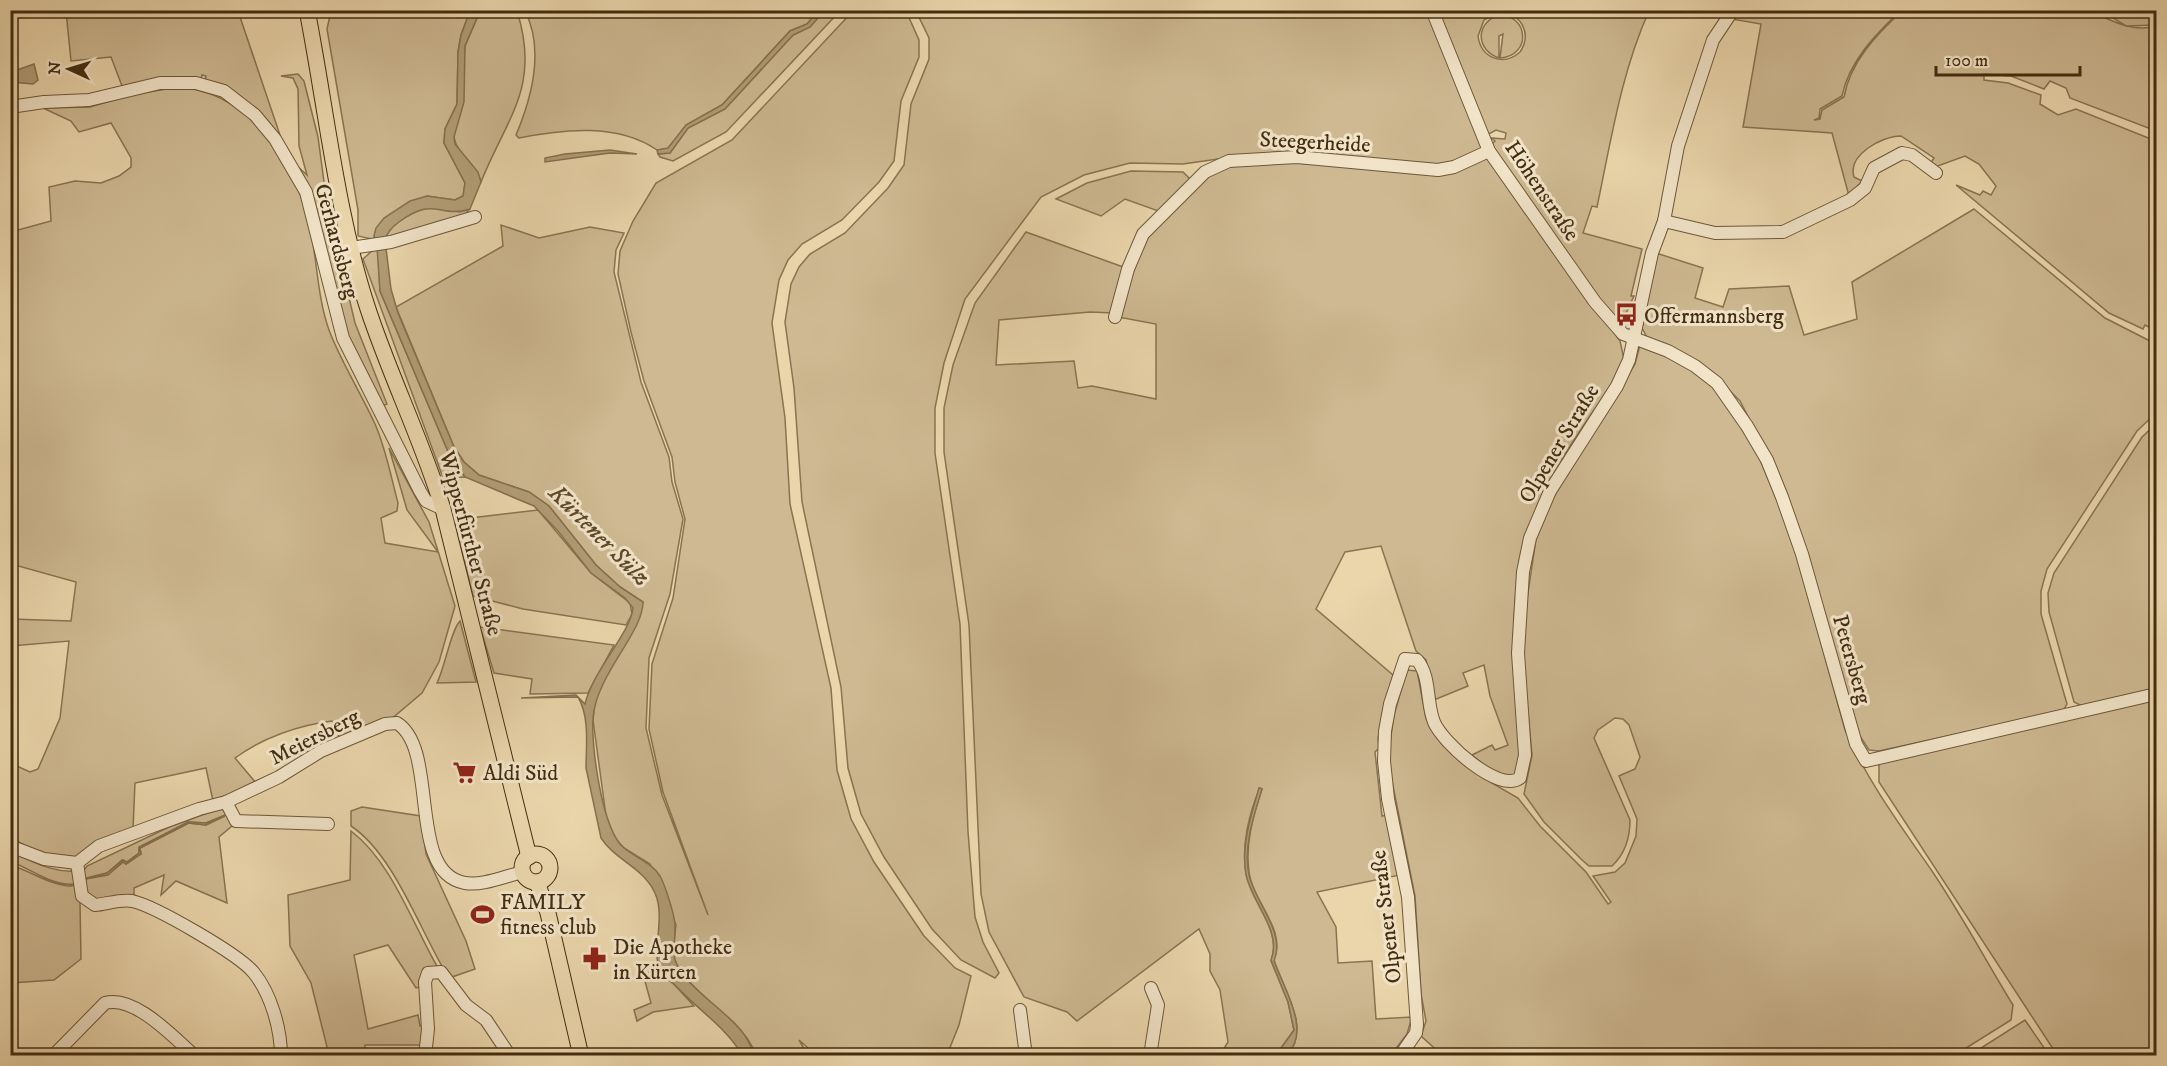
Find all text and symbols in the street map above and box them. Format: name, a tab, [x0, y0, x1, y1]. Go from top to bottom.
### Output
north arrow	[39, 39, 99, 99]
scale bar	[1936, 39, 2080, 77]
text: 100 m	[1945, 50, 1988, 72]
text: N	[45, 61, 65, 75]
street label: Steegerheide	[1259, 126, 1371, 159]
street label: Höhenstraße	[1498, 136, 1585, 246]
street label: Gerhardsberg	[308, 181, 365, 302]
bus stop icon: Offermannsberg	[1613, 302, 1639, 328]
place label: Offermannsberg	[1644, 303, 1784, 330]
street label: Olpener Straße	[1513, 379, 1605, 508]
street label: Wipperfürther Straße	[433, 447, 508, 639]
water label: Kürtener Sülz	[541, 478, 656, 593]
street label: Petersberg	[1826, 612, 1877, 707]
street label: Meiersberg	[265, 703, 365, 772]
supermarket icon: Aldi Süd	[452, 759, 478, 785]
place label: Aldi Süd	[483, 760, 558, 787]
street label: Olpener Straße	[1365, 849, 1408, 985]
place label: FAMILY fitness club	[500, 889, 596, 941]
sports icon: FAMILY fitness club	[469, 901, 495, 927]
place label: Die Apotheke in Kürten	[613, 934, 732, 986]
pharmacy icon: Die Apotheke in Kürten	[582, 946, 608, 972]

